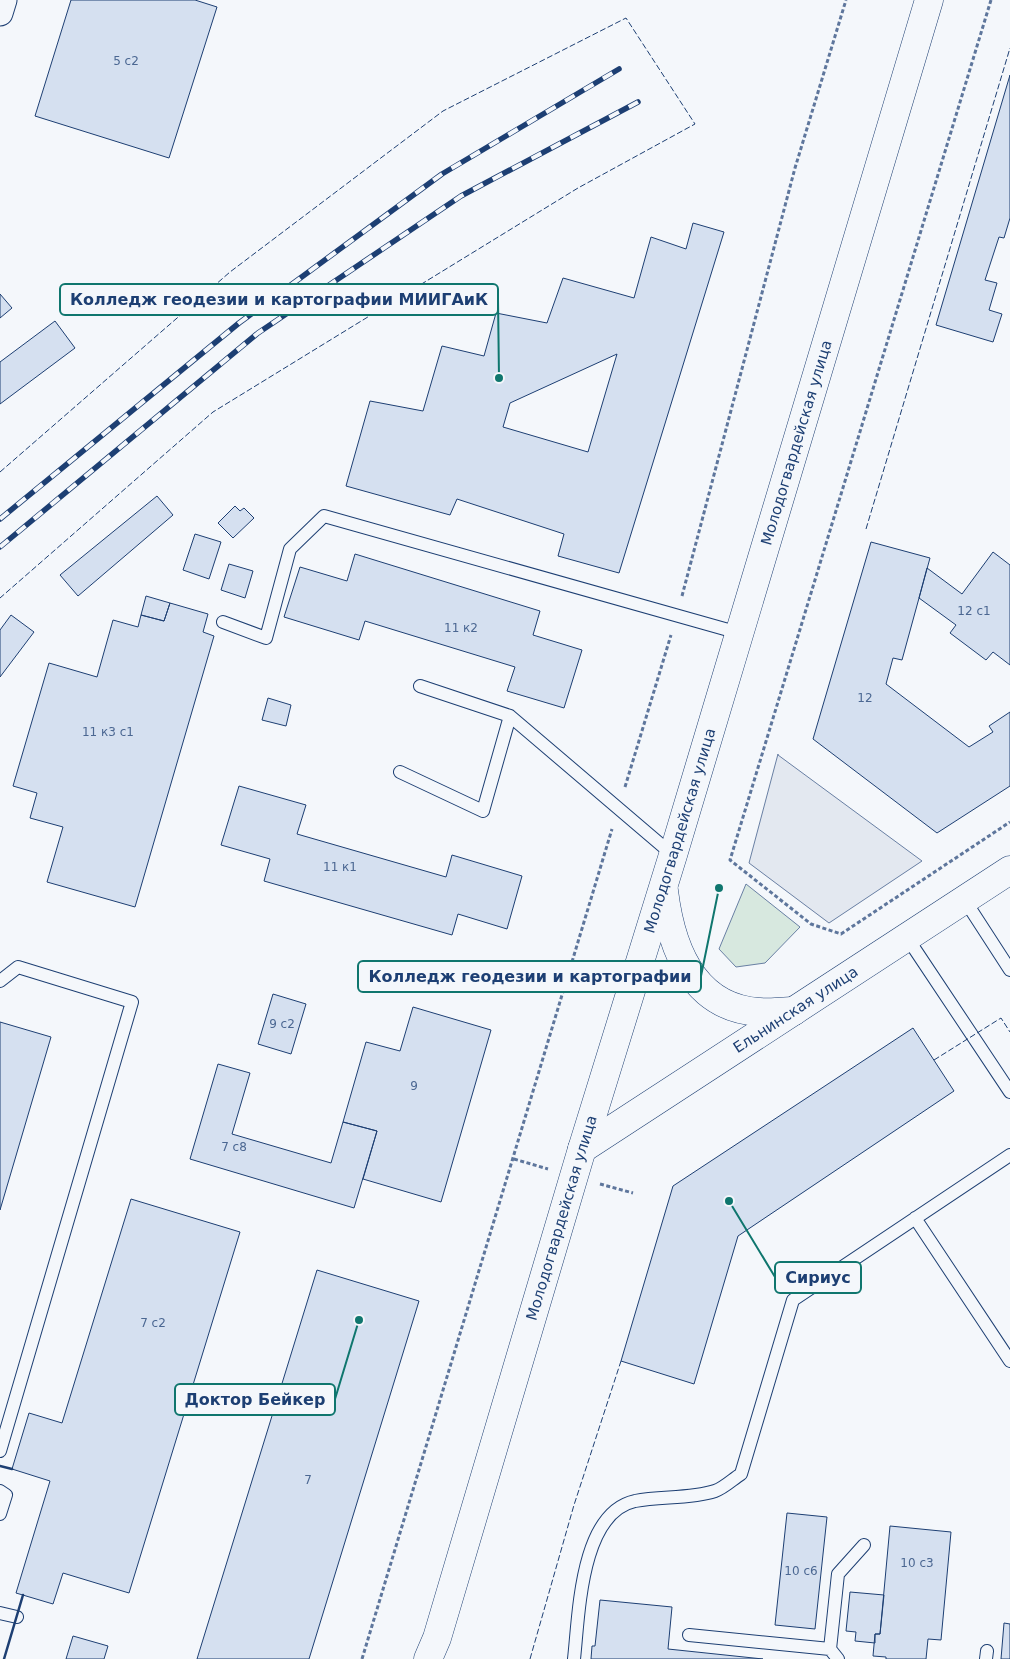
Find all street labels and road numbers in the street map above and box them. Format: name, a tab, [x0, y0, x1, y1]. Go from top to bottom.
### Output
street label: Молодогвардейская улица	[757, 338, 836, 547]
street label: Молодогвардейская улица	[640, 726, 719, 935]
street label: Ельнинская улица	[730, 963, 861, 1057]
street label: Молодогвардейская улица	[523, 1113, 601, 1323]

